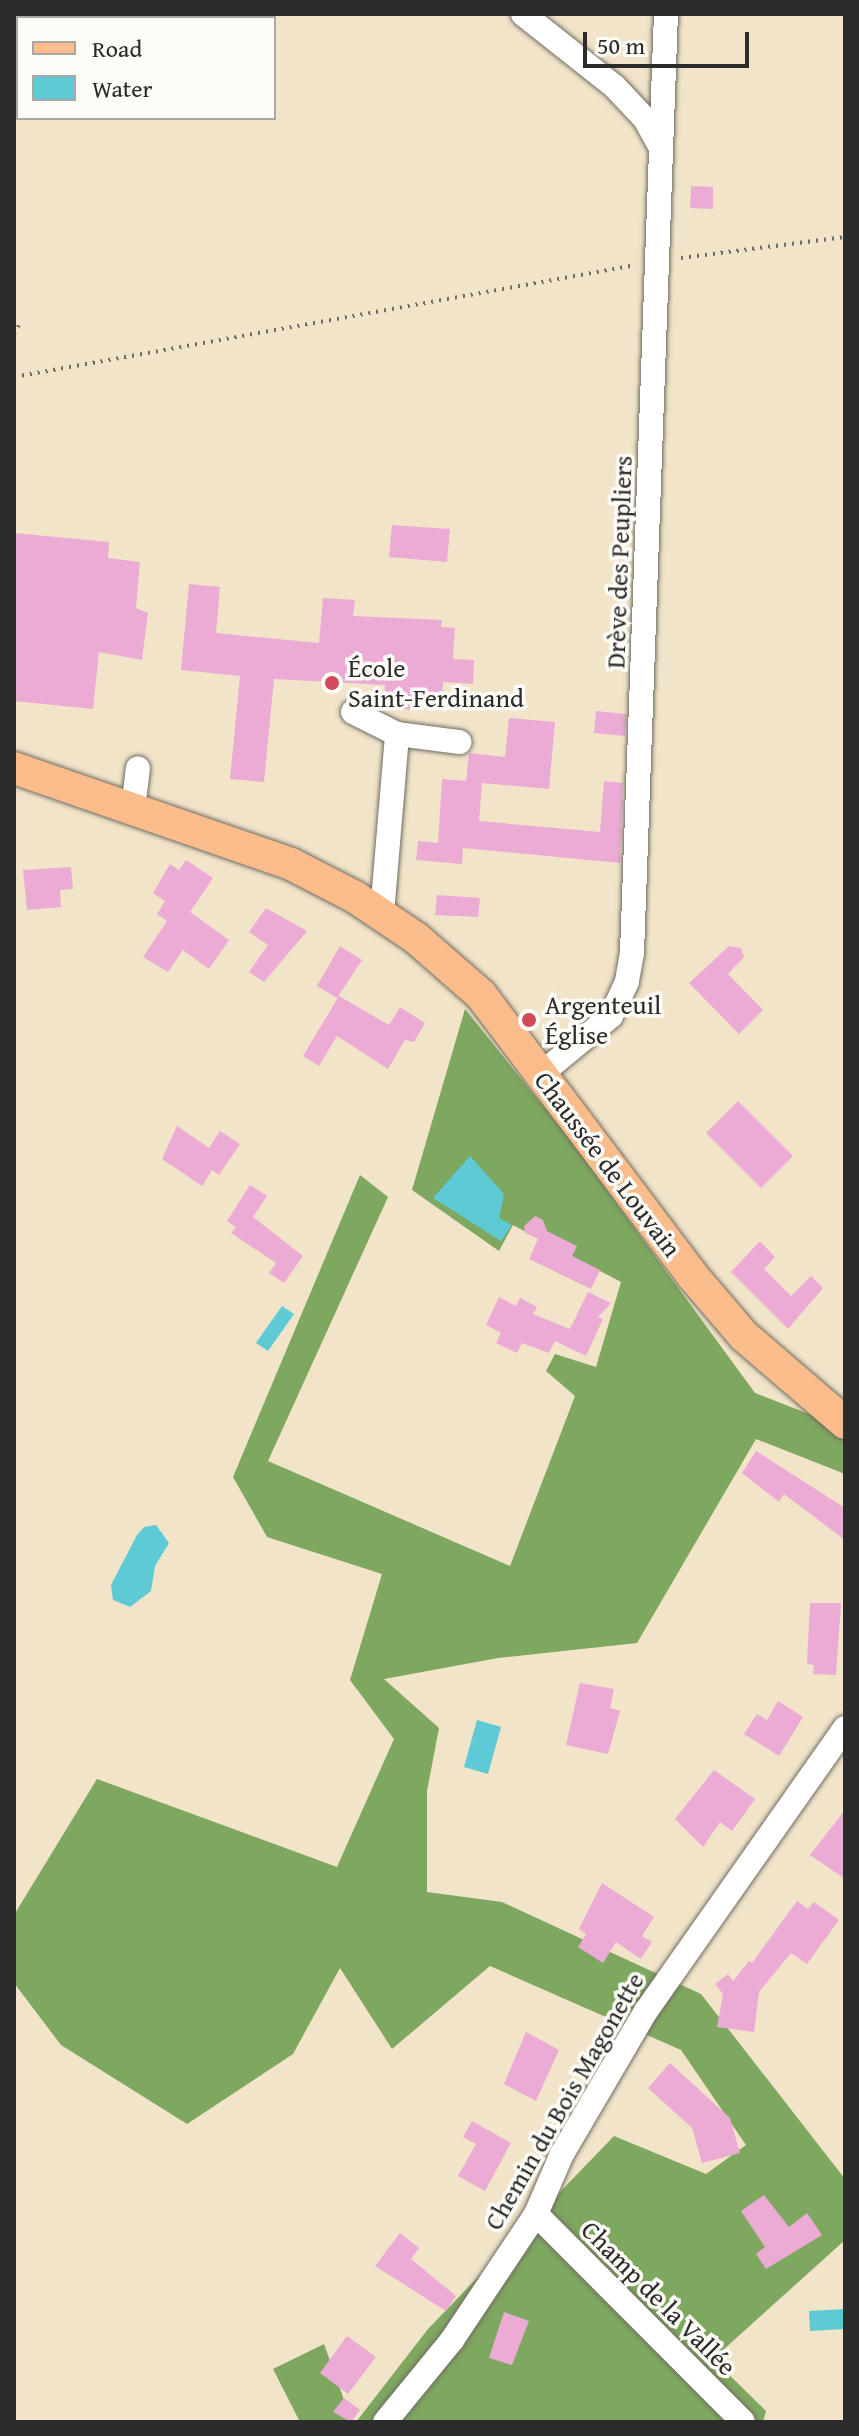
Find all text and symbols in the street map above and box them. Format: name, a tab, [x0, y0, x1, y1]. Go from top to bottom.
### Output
legend	[16, 16, 276, 120]
scale bar	[587, 16, 753, 66]
text: 50 m	[597, 28, 645, 63]
text: Road	[92, 31, 142, 66]
text: Water	[92, 71, 152, 106]
street label: Drève des Peupliers	[600, 455, 638, 669]
place label: École Saint-Ferdinand	[348, 652, 524, 714]
marker: École Saint-Ferdinand	[323, 674, 341, 692]
place label: Argenteuil Église	[545, 989, 661, 1050]
marker: Argenteuil Église	[520, 1011, 538, 1029]
street label: Chaussée de Louvain	[528, 1065, 688, 1263]
street label: Chemin du Bois Magonette	[477, 1967, 651, 2235]
street label: Champ de la Vallée	[575, 2214, 743, 2382]

